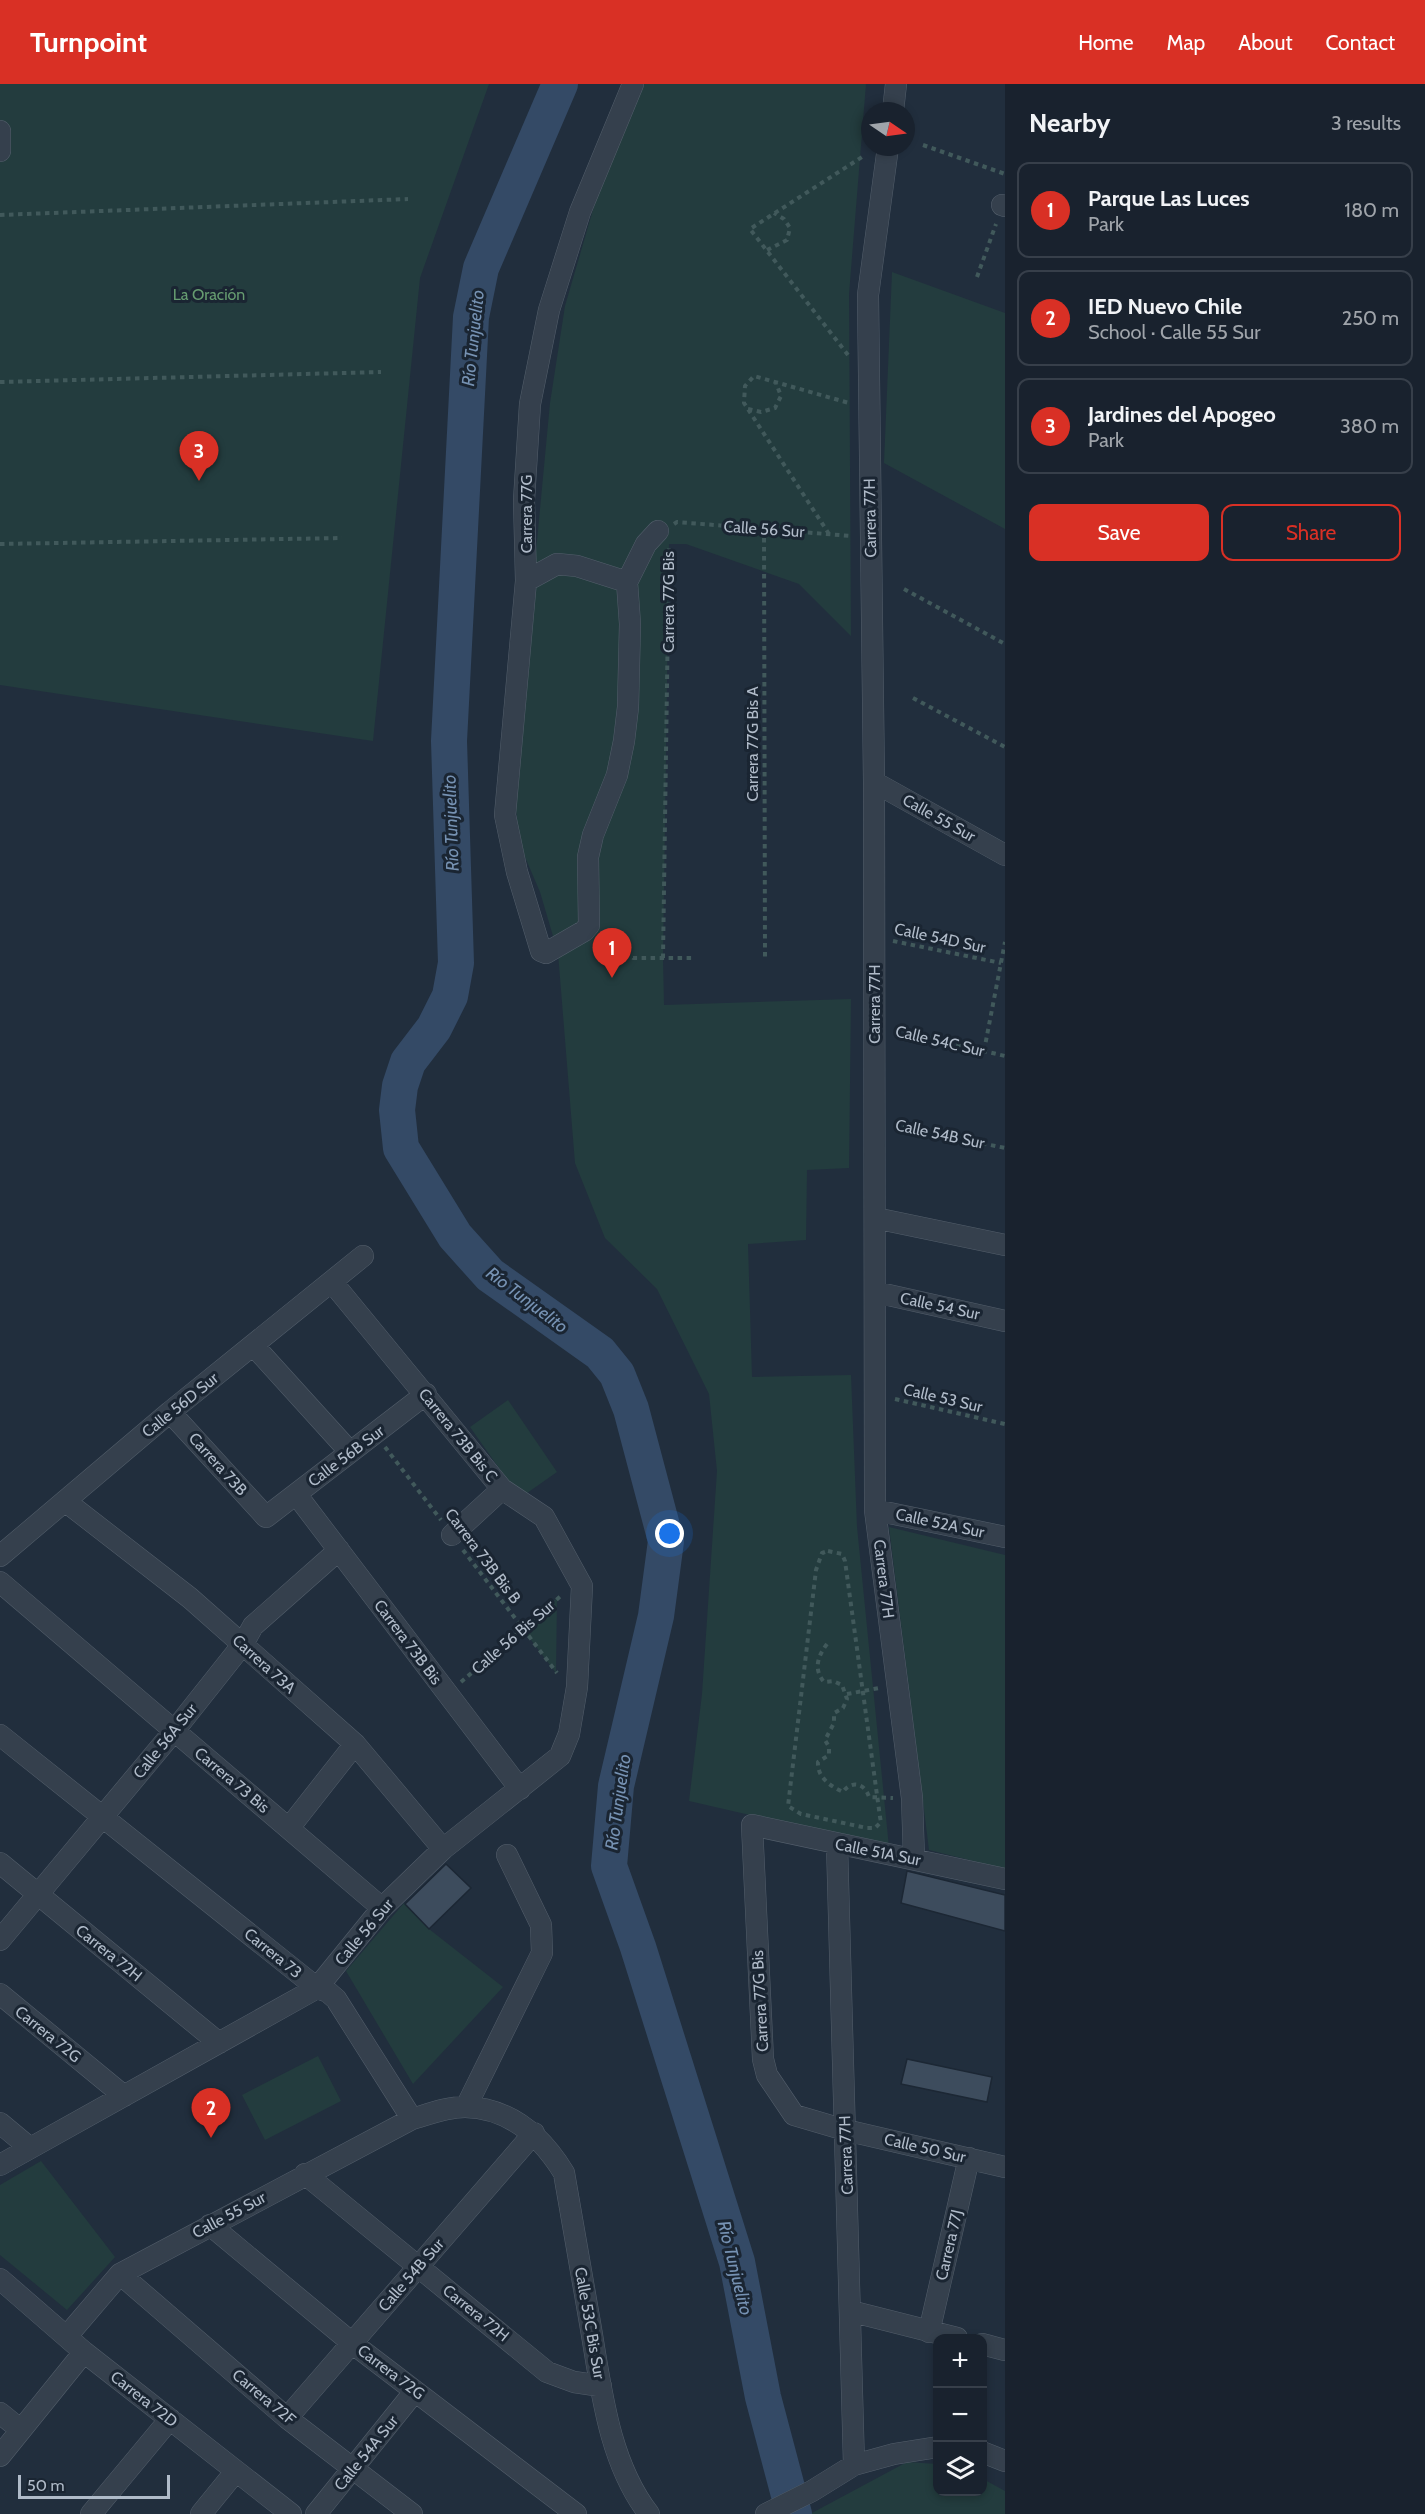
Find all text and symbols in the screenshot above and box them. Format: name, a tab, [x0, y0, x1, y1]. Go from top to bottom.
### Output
text: Turnpoint	[30, 25, 147, 59]
text: Home	[1078, 30, 1134, 55]
text: Map	[1167, 30, 1205, 55]
text: About	[1238, 30, 1292, 55]
text: Contact	[1325, 30, 1395, 55]
north arrow	[861, 102, 915, 156]
text: Nearby	[1029, 107, 1110, 139]
text: 3 results	[1331, 111, 1401, 135]
text: Parque Las Luces	[1088, 185, 1250, 212]
text: 1	[1047, 198, 1054, 222]
text: 180 m	[1344, 198, 1399, 222]
text: Park	[1088, 212, 1124, 236]
park label: La Oración	[173, 285, 245, 304]
water label: Río Tunjuelito	[457, 289, 489, 387]
text: IED Nuevo Chile	[1088, 293, 1242, 320]
text: 2	[1045, 306, 1056, 330]
text: 250 m	[1342, 306, 1399, 330]
text: School · Calle 55 Sur	[1088, 320, 1261, 344]
text: Jardines del Apogeo	[1088, 401, 1276, 428]
text: 3	[1045, 414, 1056, 438]
text: 380 m	[1340, 414, 1399, 438]
text: Park	[1088, 428, 1124, 452]
pin: 3	[180, 432, 218, 481]
street label: Carrera 77G	[517, 475, 536, 553]
street label: Carrera 77H	[860, 478, 880, 558]
button: Save	[1029, 504, 1209, 561]
button: Share	[1221, 504, 1401, 561]
street label: Calle 56 Sur	[723, 517, 806, 541]
street label: Carrera 77G Bis	[659, 551, 678, 653]
street label: Carrera 77G Bis A	[743, 686, 762, 802]
water label: Río Tunjuelito	[438, 774, 464, 872]
street label: Calle 55 Sur	[899, 790, 980, 846]
street label: Calle 54D Sur	[893, 919, 988, 957]
pin: 1	[592, 928, 632, 978]
street label: Carrera 77H	[865, 964, 884, 1044]
street label: Calle 54C Sur	[894, 1022, 987, 1061]
street label: Calle 54B Sur	[894, 1115, 987, 1153]
water label: Río Tunjuelito	[482, 1262, 572, 1338]
street label: Calle 54 Sur	[898, 1288, 983, 1324]
street label: Calle 56D Sur	[138, 1368, 223, 1441]
street label: Calle 53 Sur	[902, 1380, 985, 1417]
street label: Carrera 73B Bis C	[415, 1384, 502, 1486]
street label: Calle 56B Sur	[304, 1421, 389, 1491]
street label: Carrera 73B	[185, 1429, 251, 1500]
street label: Calle 52A Sur	[894, 1504, 987, 1542]
street label: Carrera 73B Bis B	[441, 1505, 525, 1608]
your location	[655, 1519, 684, 1548]
street label: Carrera 77H	[870, 1539, 898, 1619]
street label: Calle 56 Bis Sur	[468, 1595, 559, 1678]
street label: Carrera 73B Bis	[370, 1596, 446, 1688]
street label: Carrera 73A	[229, 1631, 300, 1697]
street label: Calle 56A Sur	[129, 1699, 202, 1782]
street label: Carrera 73 Bis	[191, 1743, 273, 1817]
water label: Río Tunjuelito	[600, 1753, 636, 1851]
street label: Calle 51A Sur	[834, 1834, 923, 1870]
street label: Calle 56 Sur	[331, 1894, 398, 1969]
street label: Carrera 72H	[72, 1921, 146, 1985]
street label: Carrera 73	[240, 1924, 306, 1982]
street label: Carrera 77G Bis	[748, 1949, 772, 2052]
street label: Carrera 72G	[11, 2002, 85, 2066]
pin: 2	[192, 2088, 230, 2138]
street label: Carrera 77H	[835, 2115, 857, 2195]
street label: Calle 50 Sur	[882, 2129, 968, 2167]
street label: Calle 55 Sur	[189, 2187, 270, 2242]
street label: Carrera 77J	[932, 2208, 966, 2282]
water label: Río Tunjuelito	[713, 2218, 757, 2318]
street label: Calle 54B Sur	[374, 2234, 448, 2315]
street label: Calle 53C Bis Sur	[571, 2266, 609, 2381]
street label: Carrera 72H	[439, 2281, 513, 2345]
map controls	[933, 2334, 987, 2496]
button: +	[933, 2334, 987, 2388]
street label: Carrera 72G	[354, 2341, 428, 2403]
street label: Carrera 72F	[229, 2365, 300, 2429]
street label: Carrera 72D	[107, 2367, 181, 2431]
button: −	[933, 2388, 987, 2442]
street label: Calle 54A Sur	[330, 2411, 403, 2494]
button: layers	[933, 2442, 987, 2496]
scale bar	[18, 2472, 170, 2500]
text: 50 m	[27, 2476, 64, 2495]

